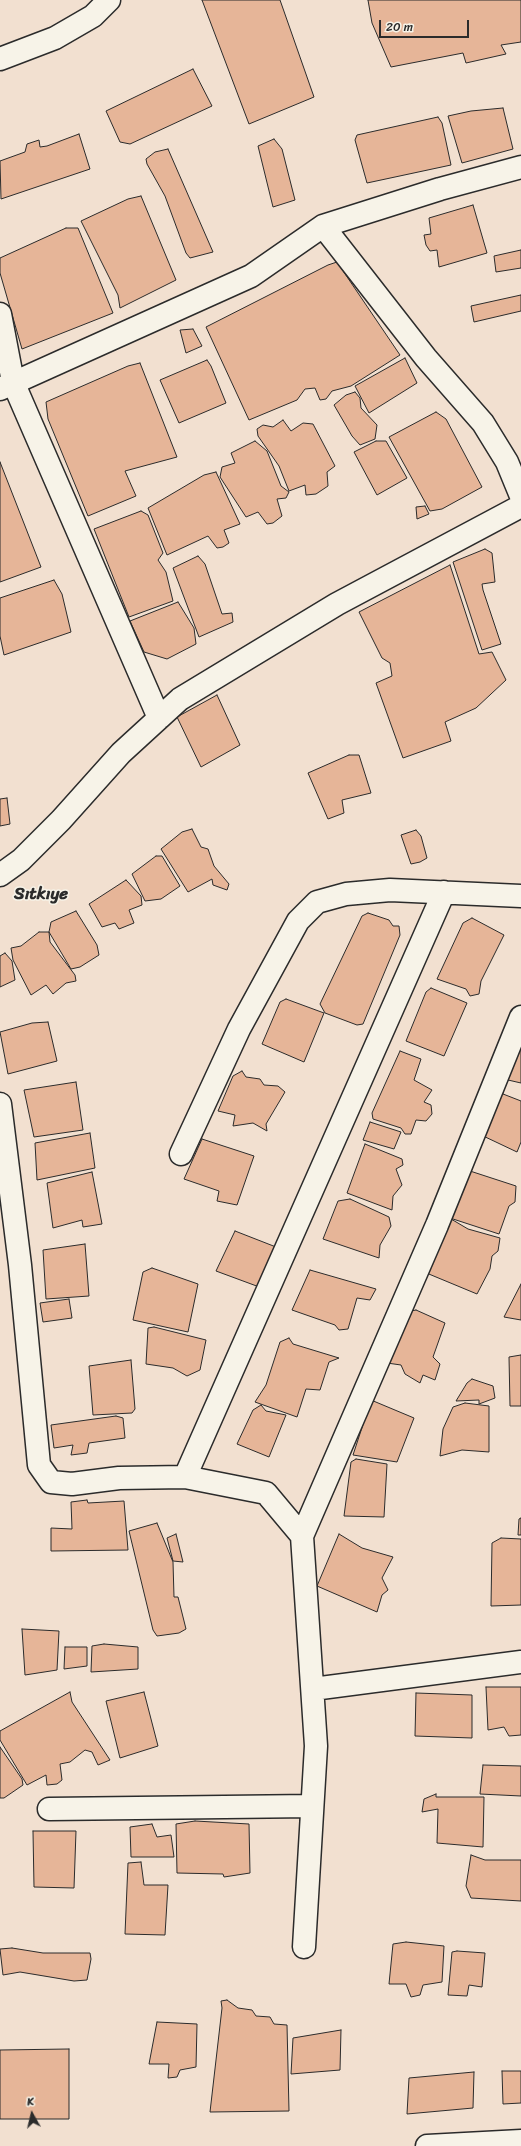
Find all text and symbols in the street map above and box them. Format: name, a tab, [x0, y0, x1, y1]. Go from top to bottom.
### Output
scale bar	[381, 12, 471, 38]
text: 20 m	[386, 16, 413, 38]
district label: Sıtkıye	[14, 885, 68, 905]
text: K	[26, 2092, 35, 2111]
north arrow	[12, 2094, 52, 2134]

